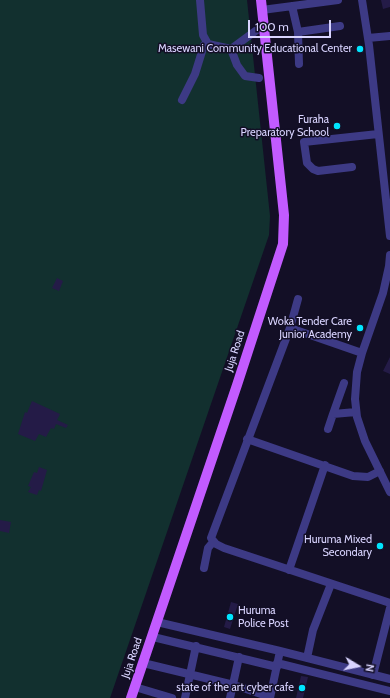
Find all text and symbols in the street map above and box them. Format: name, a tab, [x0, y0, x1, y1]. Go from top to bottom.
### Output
scale bar	[250, 12, 333, 38]
text: 100 m	[255, 19, 289, 34]
place label: Masewani Community Educational Center	[158, 42, 352, 56]
marker: Masewani Community Educational Center	[355, 44, 365, 54]
place label: Furaha Preparatory School	[241, 113, 329, 139]
marker: Furaha Preparatory School	[332, 121, 342, 131]
place label: Woka Tender Care Junior Academy	[268, 315, 352, 341]
marker: Woka Tender Care Junior Academy	[355, 323, 365, 333]
street label: Juja Road	[222, 329, 248, 373]
place label: Huruma Mixed Secondary	[304, 533, 372, 559]
marker: Huruma Mixed Secondary	[375, 541, 385, 551]
place label: Huruma Police Post	[238, 604, 289, 630]
marker: Huruma Police Post	[225, 612, 235, 622]
street label: Juja Road	[119, 636, 145, 680]
north arrow	[338, 646, 378, 686]
text: N	[362, 663, 377, 673]
place label: state of the art cyber cafe	[176, 681, 294, 695]
marker: state of the art cyber cafe	[297, 683, 307, 693]

